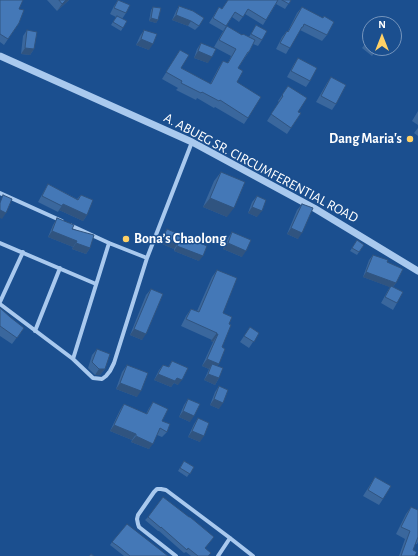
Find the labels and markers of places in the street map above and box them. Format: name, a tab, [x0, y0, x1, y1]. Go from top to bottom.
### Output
place label: Dang Maria's	[329, 131, 402, 147]
marker: Dang Maria's	[405, 134, 415, 144]
place label: Bona’s Chaolong	[134, 231, 226, 247]
marker: Bona’s Chaolong	[121, 234, 131, 244]

